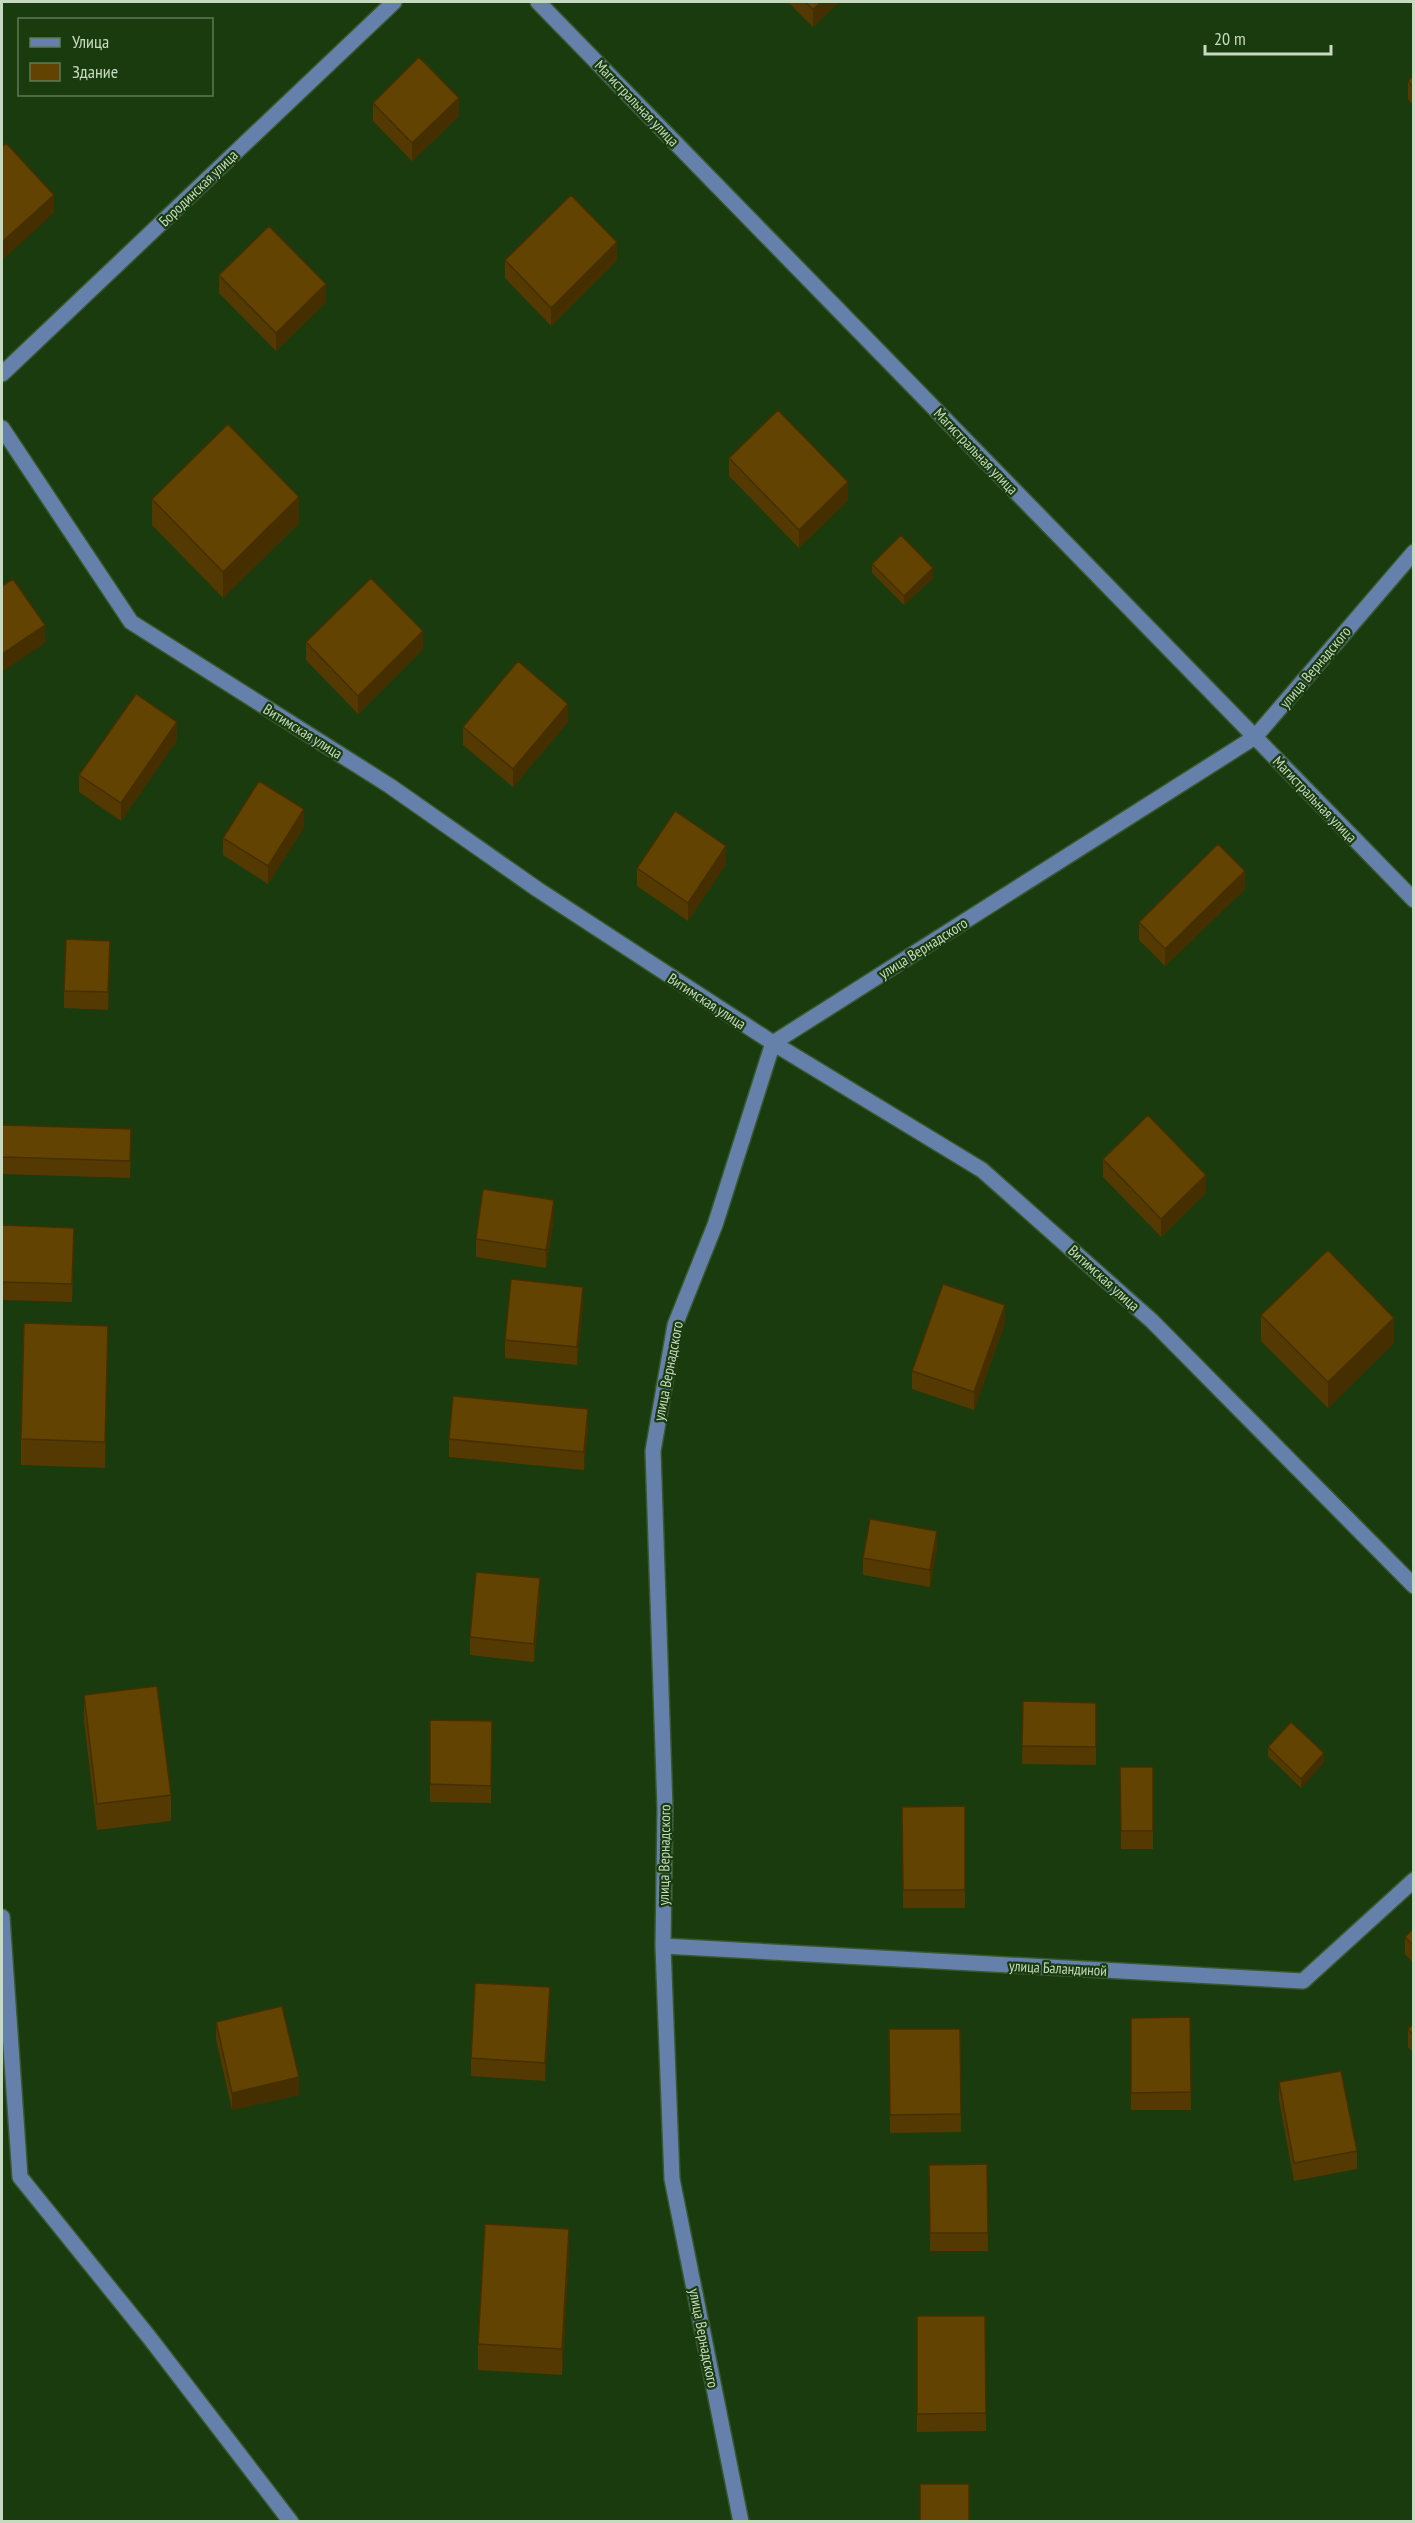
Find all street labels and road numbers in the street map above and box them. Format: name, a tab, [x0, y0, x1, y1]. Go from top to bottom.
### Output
street label: Магистральная улица	[591, 56, 683, 150]
street label: Бородинская улица	[154, 146, 242, 230]
street label: Магистральная улица	[930, 404, 1022, 498]
street label: улица Вернадского	[1275, 622, 1355, 712]
street label: Витимская улица	[260, 699, 346, 763]
street label: Магистральная улица	[1269, 752, 1361, 846]
street label: улица Вернадского	[875, 913, 971, 983]
street label: Витимская улица	[664, 969, 750, 1033]
street label: Витимская улица	[1064, 1241, 1144, 1315]
street label: улица Вернадского	[649, 1320, 687, 1422]
street label: улица Вернадского	[654, 1804, 674, 1906]
street label: улица Баландиной	[1009, 1956, 1107, 1980]
street label: улица Вернадского	[685, 2287, 723, 2389]

